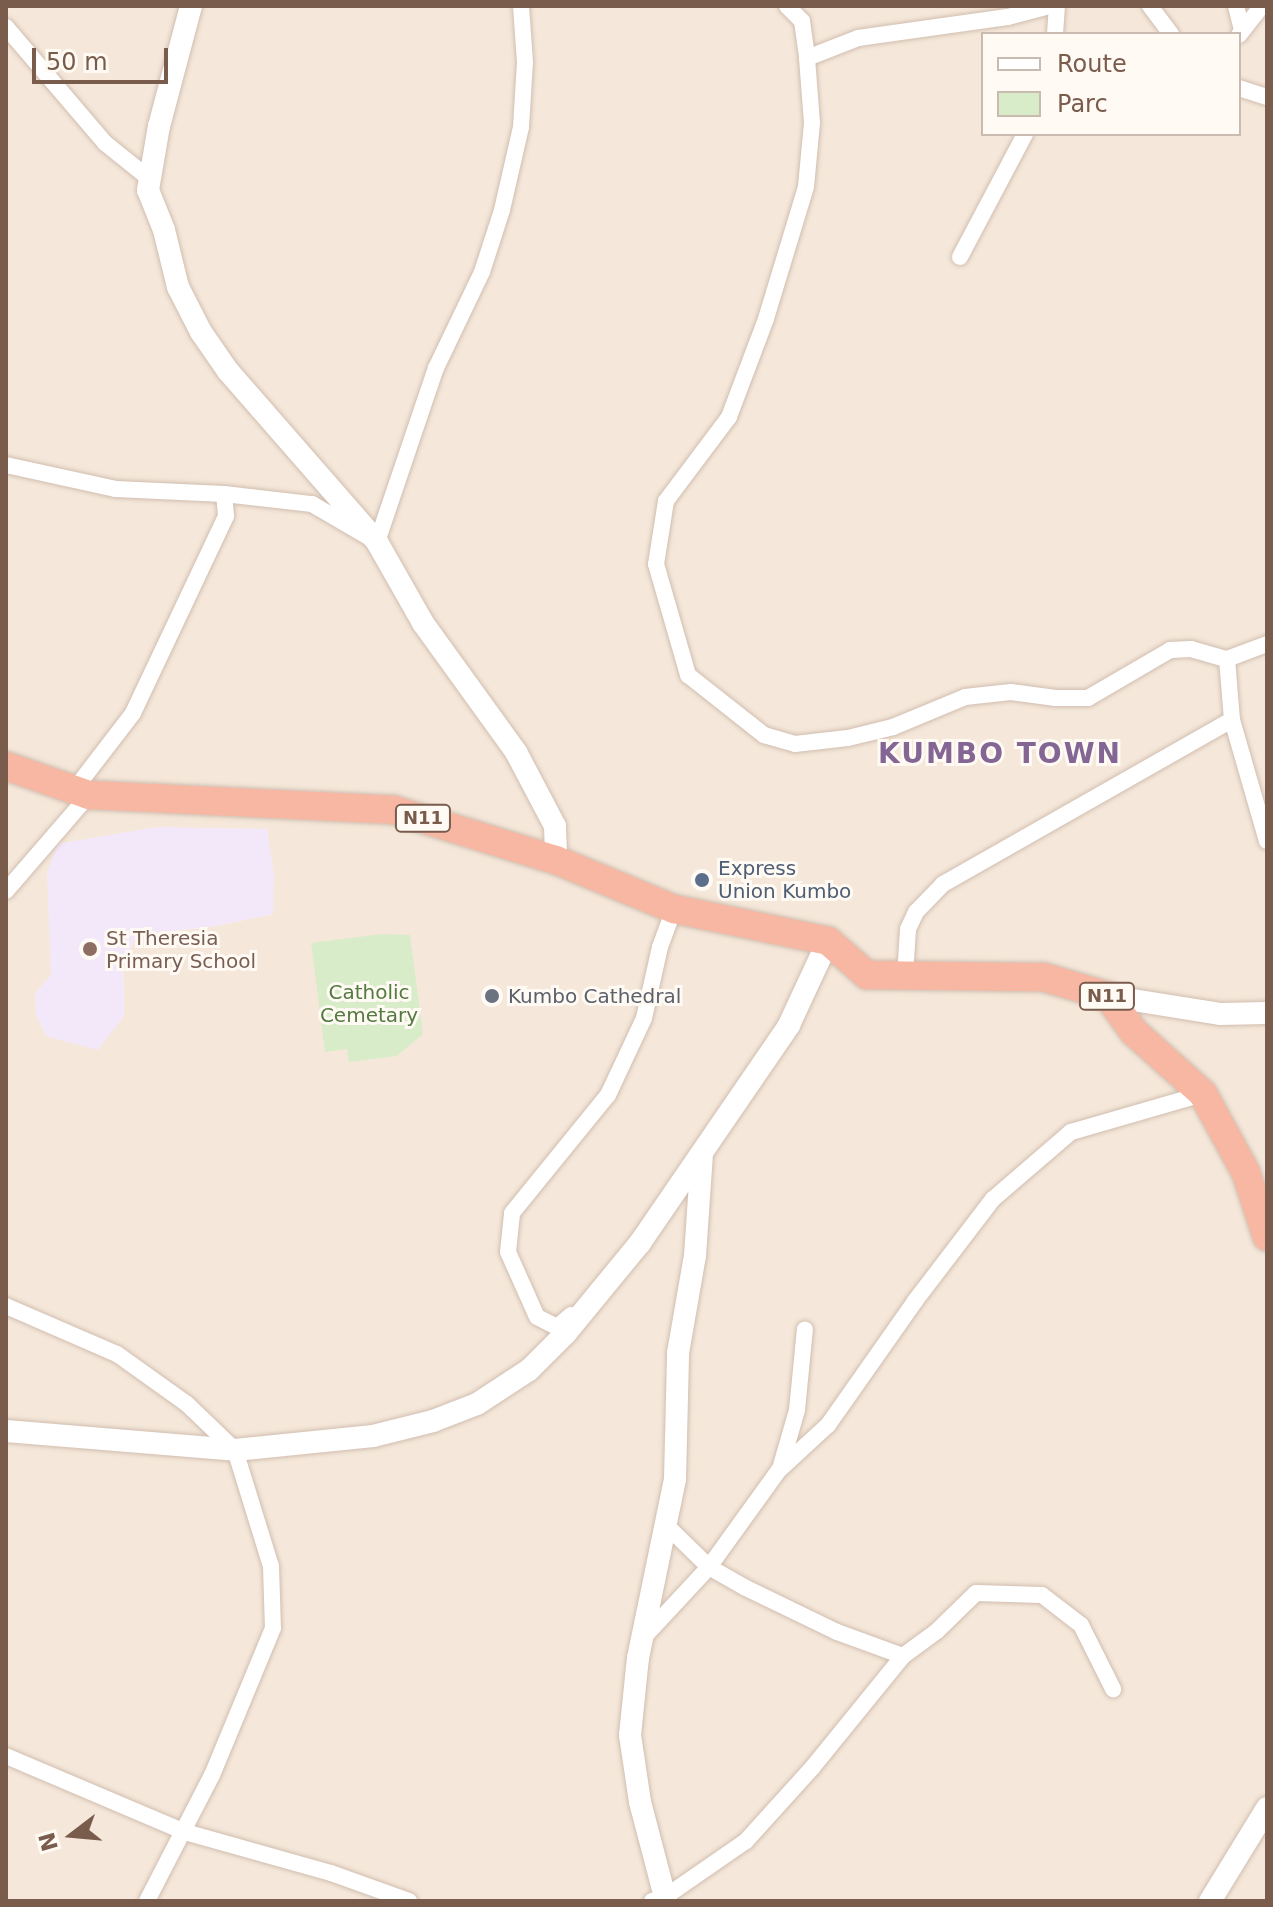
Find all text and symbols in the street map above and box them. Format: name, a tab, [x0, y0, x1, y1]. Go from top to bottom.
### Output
scale bar	[36, 32, 172, 82]
legend	[981, 32, 1241, 136]
text: 50 m	[46, 48, 108, 76]
text: Route	[1057, 50, 1127, 78]
text: Parc	[1057, 90, 1108, 118]
district label: KUMBO TOWN	[878, 737, 1122, 771]
road number: N11	[393, 804, 453, 832]
place label: Express Union Kumbo	[718, 856, 851, 903]
marker: Express Union Kumbo	[693, 871, 711, 889]
place label: St Theresia Primary School	[106, 926, 256, 973]
marker: St Theresia Primary School	[81, 940, 99, 958]
park label: Catholic Cemetary	[320, 980, 418, 1027]
road number: N11	[1077, 982, 1137, 1010]
place label: Kumbo Cathedral	[508, 984, 681, 1008]
marker: Kumbo Cathedral	[483, 987, 501, 1005]
north arrow	[32, 1795, 112, 1875]
text: N	[34, 1829, 63, 1854]

